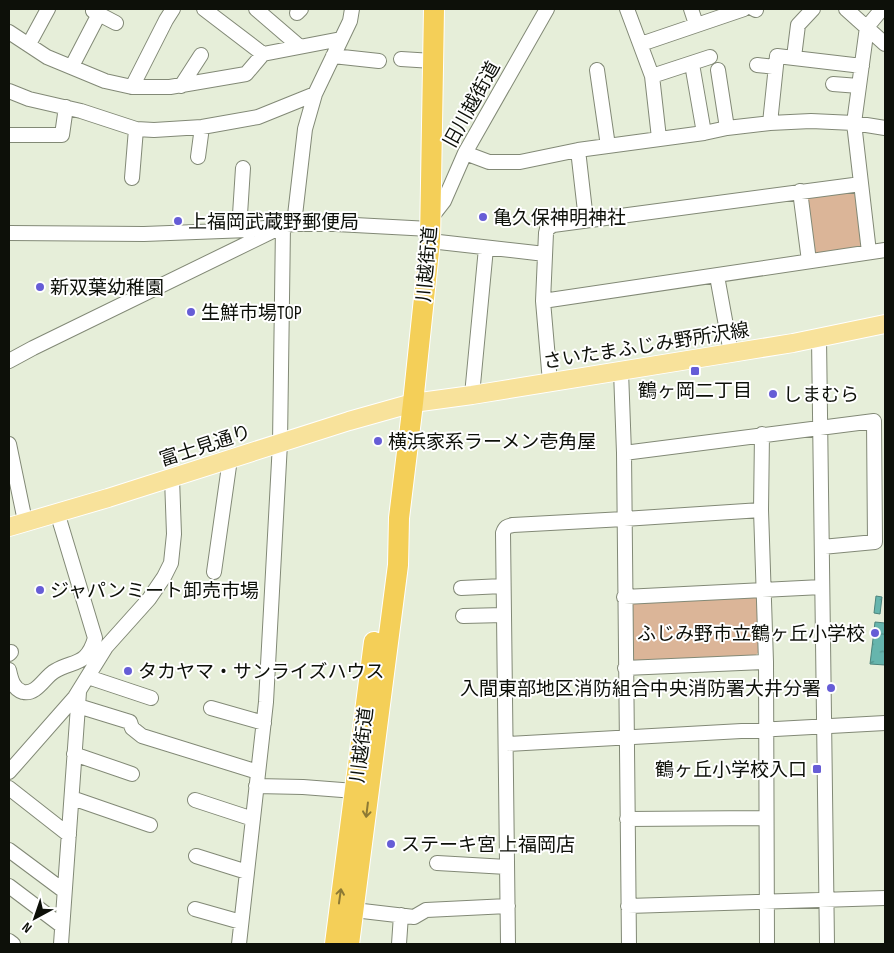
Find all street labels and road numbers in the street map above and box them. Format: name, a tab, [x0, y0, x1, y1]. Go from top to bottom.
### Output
street label: 旧川越街道	[439, 58, 505, 152]
street label: 川越街道	[413, 225, 442, 303]
street label: さいたまふじみ野所沢線	[542, 319, 751, 374]
street label: 富士見通り	[157, 421, 254, 472]
street label: 川越街道	[346, 706, 379, 784]

